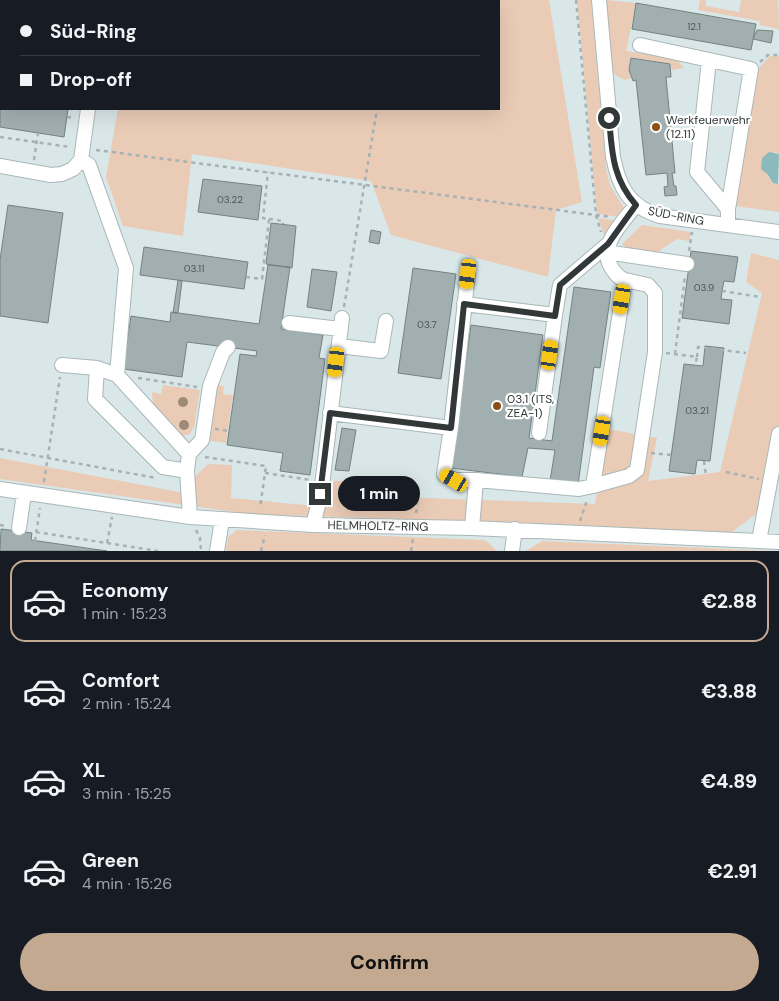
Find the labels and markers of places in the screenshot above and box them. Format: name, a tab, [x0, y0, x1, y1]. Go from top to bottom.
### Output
place label: Werkfeuerwehr (12.11)	[666, 112, 751, 142]
marker: Werkfeuerwehr (12.11)	[650, 121, 662, 133]
place label: 03.1 (ITS, ZEA-1)	[507, 391, 554, 421]
marker: 03.1 (ITS, ZEA-1)	[491, 400, 503, 412]

